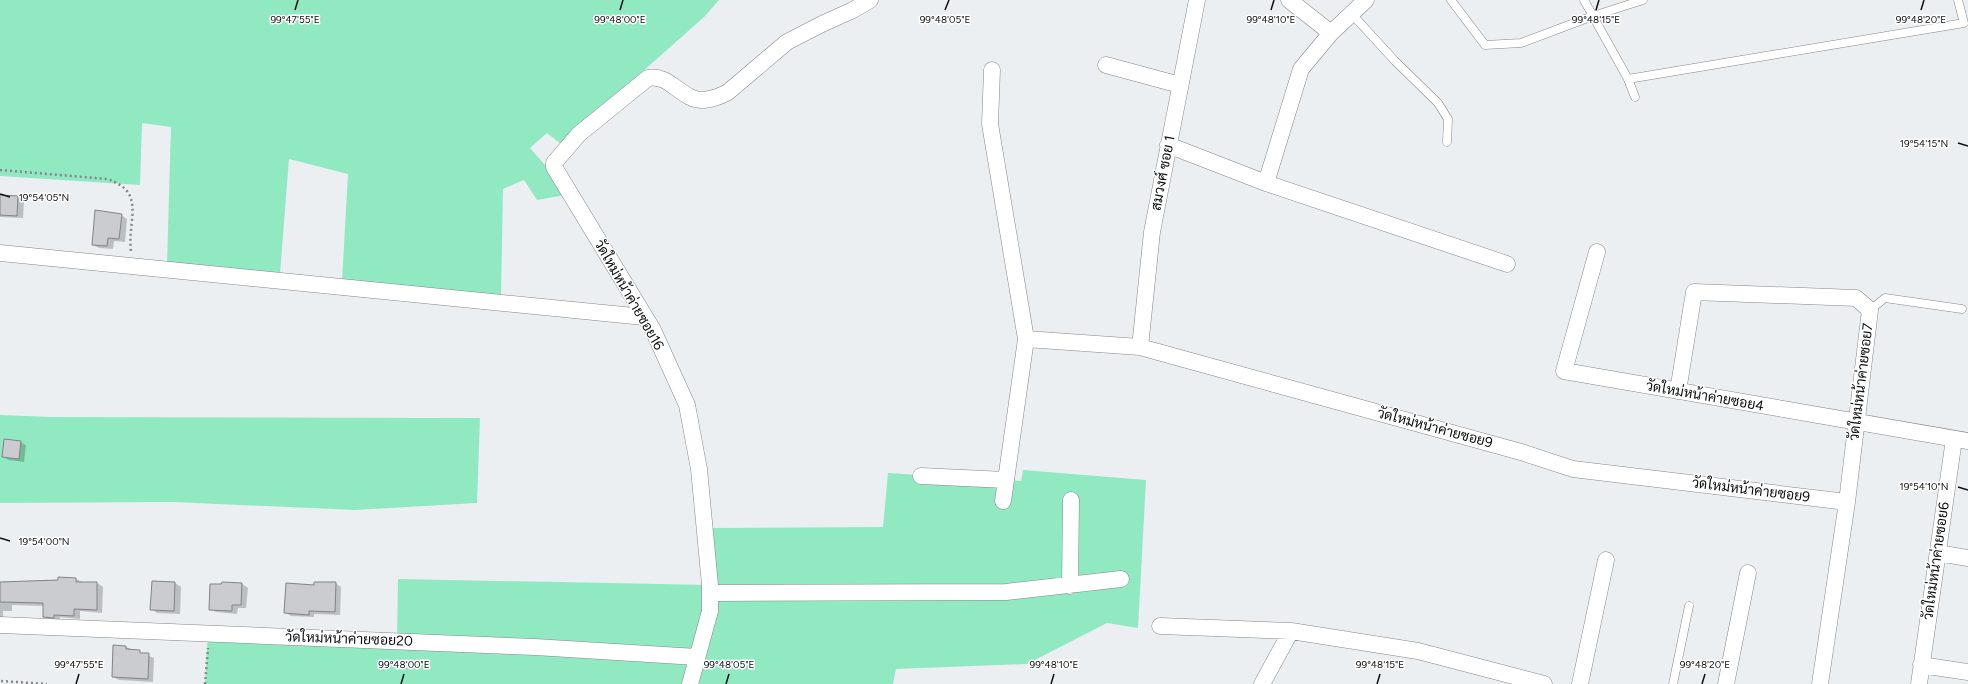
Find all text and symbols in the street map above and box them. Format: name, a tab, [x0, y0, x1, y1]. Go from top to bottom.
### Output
text: 99°47'55"E	[270, 13, 320, 26]
text: 99°48'00"E	[594, 13, 646, 26]
text: 99°48'05"E	[920, 13, 970, 26]
text: 99°48'10"E	[1246, 13, 1296, 26]
text: 99°48'15"E	[1572, 13, 1620, 26]
text: 99°48'20"E	[1896, 13, 1946, 26]
street label: สมวงศ์ ซอย 1	[1146, 134, 1179, 212]
text: 19°54'15"N	[1900, 137, 1948, 150]
text: 19°54'05"N	[19, 191, 69, 204]
street label: วัดใหม่หน้าค่ายซอย16	[590, 236, 668, 353]
street label: วัดใหม่หน้าค่ายซอย7	[1844, 322, 1877, 442]
street label: วัดใหม่หน้าค่ายซอย4	[1645, 376, 1766, 415]
street label: วัดใหม่หน้าค่ายซอย9	[1375, 403, 1495, 452]
street label: วัดใหม่หน้าค่ายซอย9	[1691, 473, 1811, 506]
text: 19°54'10"N	[1900, 480, 1948, 493]
street label: วัดใหม่หน้าค่ายซอย6	[1918, 501, 1953, 621]
text: 19°54'00"N	[18, 535, 70, 548]
street label: วัดใหม่หน้าค่ายซอย20	[285, 627, 413, 650]
text: 99°47'55"E	[54, 658, 104, 671]
text: 99°48'00"E	[378, 658, 430, 671]
text: 99°48'05"E	[704, 658, 754, 671]
text: 99°48'10"E	[1029, 658, 1079, 671]
text: 99°48'15"E	[1356, 658, 1404, 671]
text: 99°48'20"E	[1680, 658, 1730, 671]

